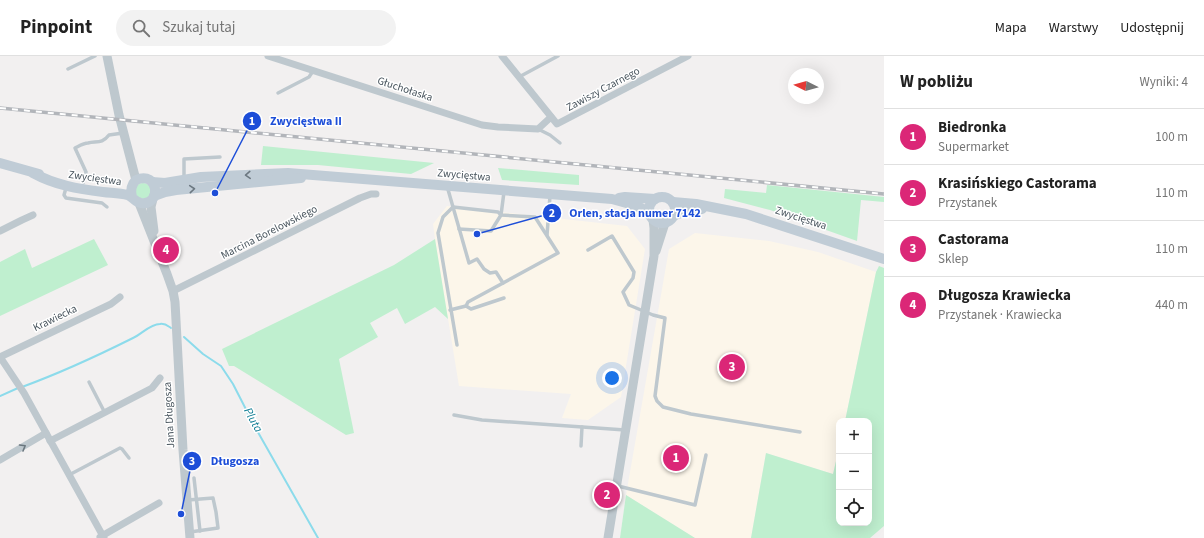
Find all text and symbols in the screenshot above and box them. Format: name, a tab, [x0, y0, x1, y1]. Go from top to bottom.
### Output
search box	[116, 10, 396, 46]
text: Pinpoint	[20, 14, 92, 41]
icon: search	[130, 17, 152, 39]
text: Szukaj tutaj	[162, 17, 235, 38]
text: Mapa	[995, 18, 1027, 38]
text: Warstwy	[1049, 18, 1098, 38]
text: Udostępnij	[1120, 18, 1184, 38]
street label: Zawiszy Czarnego	[564, 63, 642, 115]
north arrow	[788, 68, 824, 104]
text: W pobliżu	[900, 70, 973, 94]
street label: Głuchołaska	[375, 73, 435, 105]
text: Wyniki: 4	[1139, 73, 1188, 91]
callout: Zwycięstwa II	[242, 109, 350, 133]
text: 1	[249, 113, 255, 130]
text: Zwycięstwa II	[270, 113, 342, 130]
text: Biedronka	[938, 117, 1006, 138]
text: 1	[910, 128, 916, 146]
text: 100 m	[1155, 128, 1188, 146]
text: Supermarket	[938, 138, 1009, 156]
street label: Zwycięstwa	[437, 165, 491, 185]
street label: Zwycięstwa	[68, 167, 122, 189]
one-way arrow	[244, 171, 250, 179]
text: Krasińskiego Castorama	[938, 173, 1097, 194]
one-way arrow	[189, 184, 195, 193]
text: 2	[910, 184, 916, 202]
text: 110 m	[1155, 184, 1188, 202]
text: Przystanek	[938, 194, 997, 212]
street label: Marcina Borelowskiego	[218, 201, 320, 263]
callout: Orlen, stacja numer 7142	[542, 201, 709, 225]
street label: Zwycięstwa	[773, 203, 829, 233]
text: 2	[549, 205, 555, 222]
text: Orlen, stacja numer 7142	[569, 205, 701, 222]
text: Castorama	[938, 229, 1009, 250]
pin: 4	[153, 235, 179, 265]
text: 3	[910, 240, 916, 258]
text: 110 m	[1155, 240, 1188, 258]
text: Sklep	[938, 250, 968, 268]
text: Długosza Krawiecka	[938, 285, 1071, 306]
text: 4	[910, 296, 916, 314]
text: 440 m	[1155, 296, 1188, 314]
street label: Krawiecka	[30, 301, 80, 335]
text: Przystanek · Krawiecka	[938, 306, 1062, 324]
pin: 3	[719, 352, 745, 382]
your location	[602, 368, 622, 388]
street label: Jana Długosza	[160, 381, 178, 449]
water label: Pluta	[239, 404, 267, 436]
map controls	[836, 418, 872, 526]
button: +	[836, 418, 872, 454]
pin: 1	[663, 443, 689, 473]
one-way arrow	[19, 444, 26, 451]
callout: Długosza	[182, 449, 267, 473]
text: 3	[189, 453, 195, 470]
text: Długosza	[211, 453, 259, 470]
button: −	[836, 454, 872, 490]
pin: 2	[594, 480, 620, 510]
button: locate	[836, 490, 872, 526]

